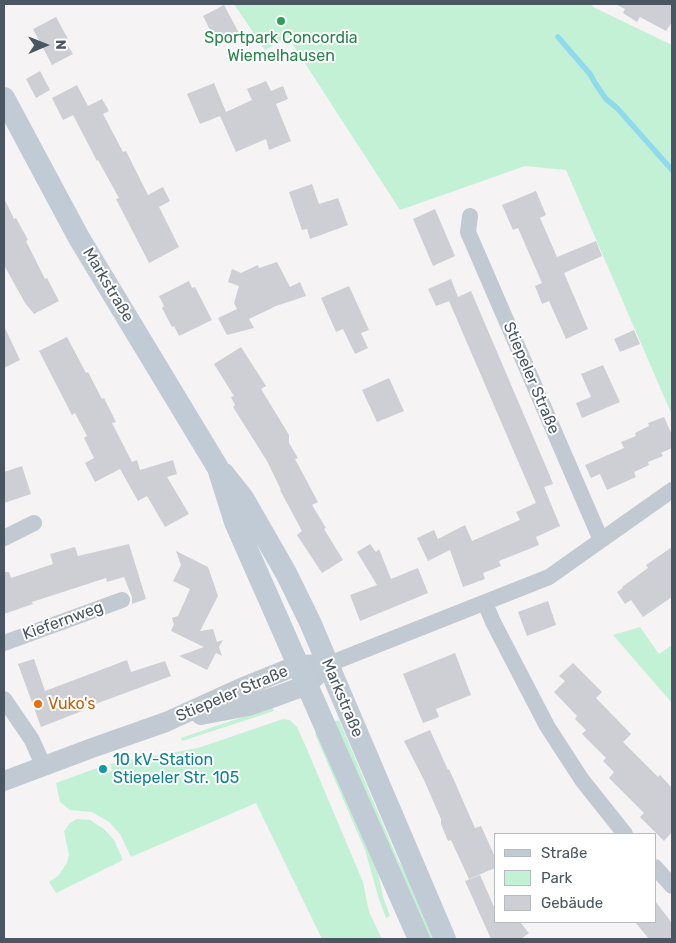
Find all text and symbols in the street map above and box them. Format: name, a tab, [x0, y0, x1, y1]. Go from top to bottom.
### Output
marker: Sportpark Concordia Wiemelhausen	[275, 15, 287, 27]
north arrow	[20, 20, 70, 70]
place label: Sportpark Concordia Wiemelhausen	[204, 28, 358, 66]
text: N	[52, 40, 69, 50]
street label: Markstraße	[78, 244, 138, 326]
street label: Stiepeler Straße	[499, 319, 563, 437]
street label: Kiefernweg	[20, 598, 106, 644]
street label: Markstraße	[317, 656, 367, 740]
street label: Stiepeler Straße	[173, 662, 291, 726]
place label: Vuko's	[48, 694, 95, 714]
marker: Vuko's	[32, 698, 44, 710]
place label: 10 kV-Station Stiepeler Str. 105	[113, 750, 239, 788]
marker: 10 kV-Station Stiepeler Str. 105	[97, 763, 109, 775]
legend	[493, 833, 656, 923]
text: Straße	[541, 844, 587, 862]
text: Park	[541, 869, 572, 887]
text: Gebäude	[541, 894, 603, 912]

